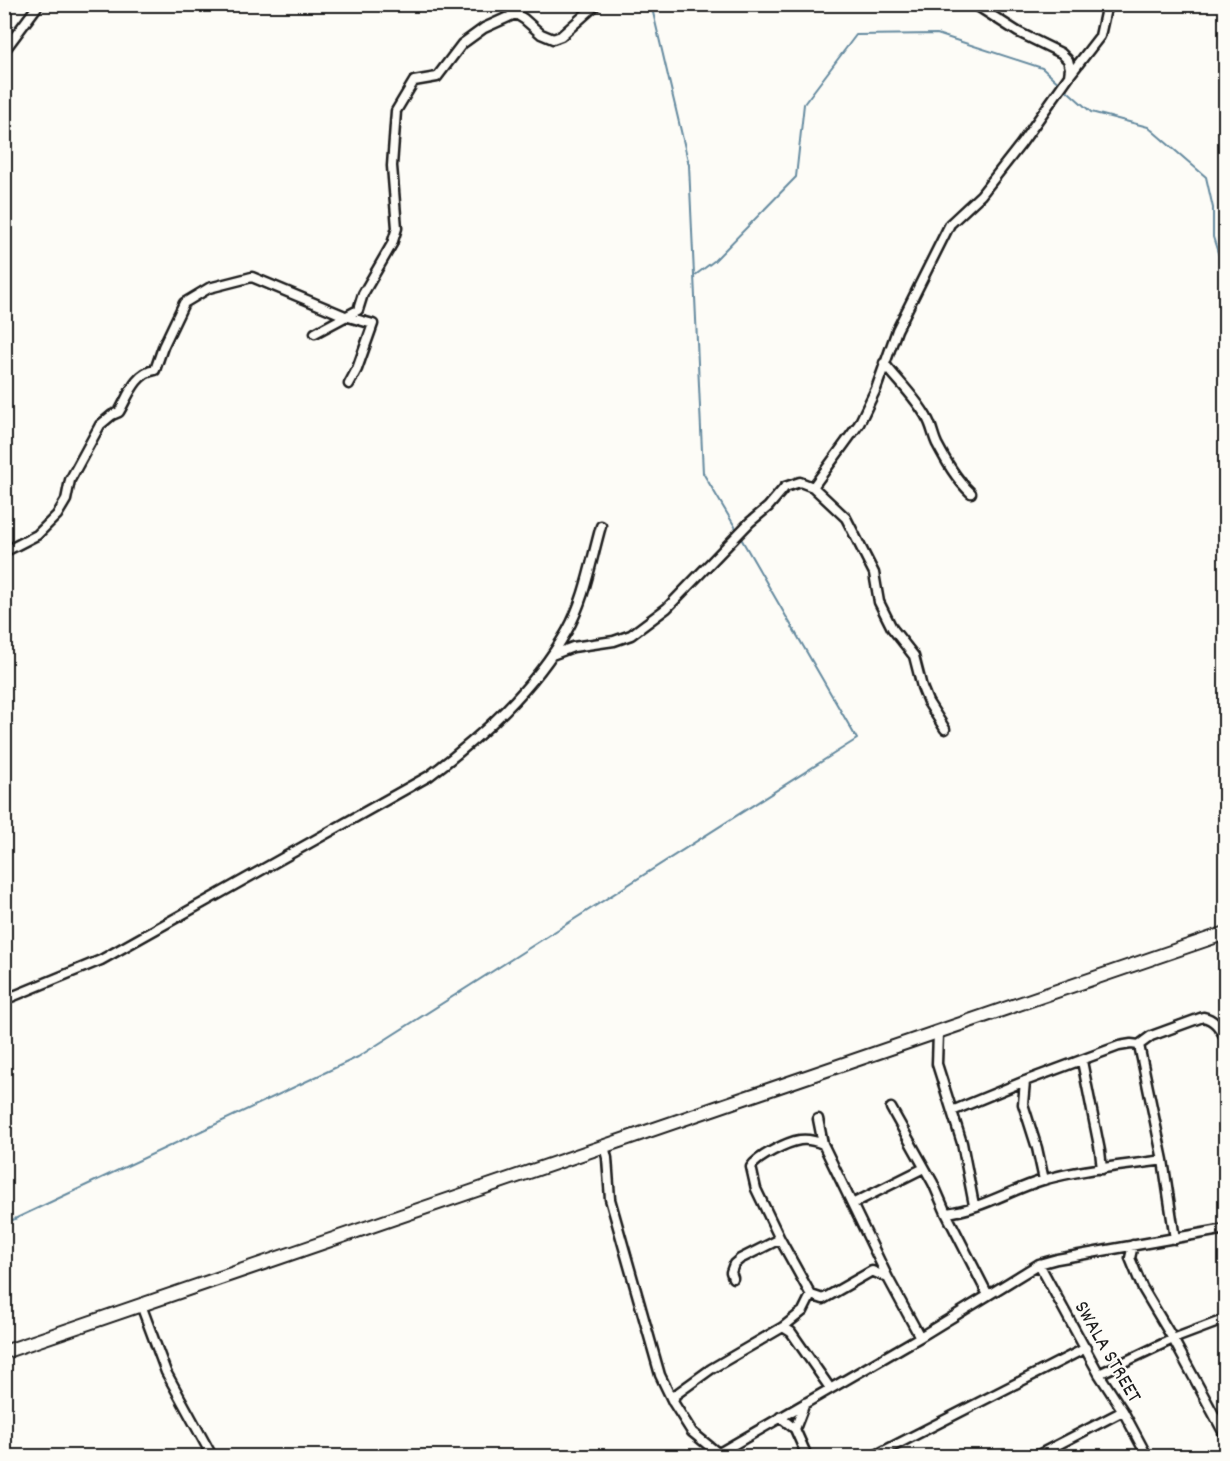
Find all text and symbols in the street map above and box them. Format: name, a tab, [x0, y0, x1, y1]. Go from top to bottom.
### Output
street label: SWALA STREET	[1065, 1296, 1148, 1409]

